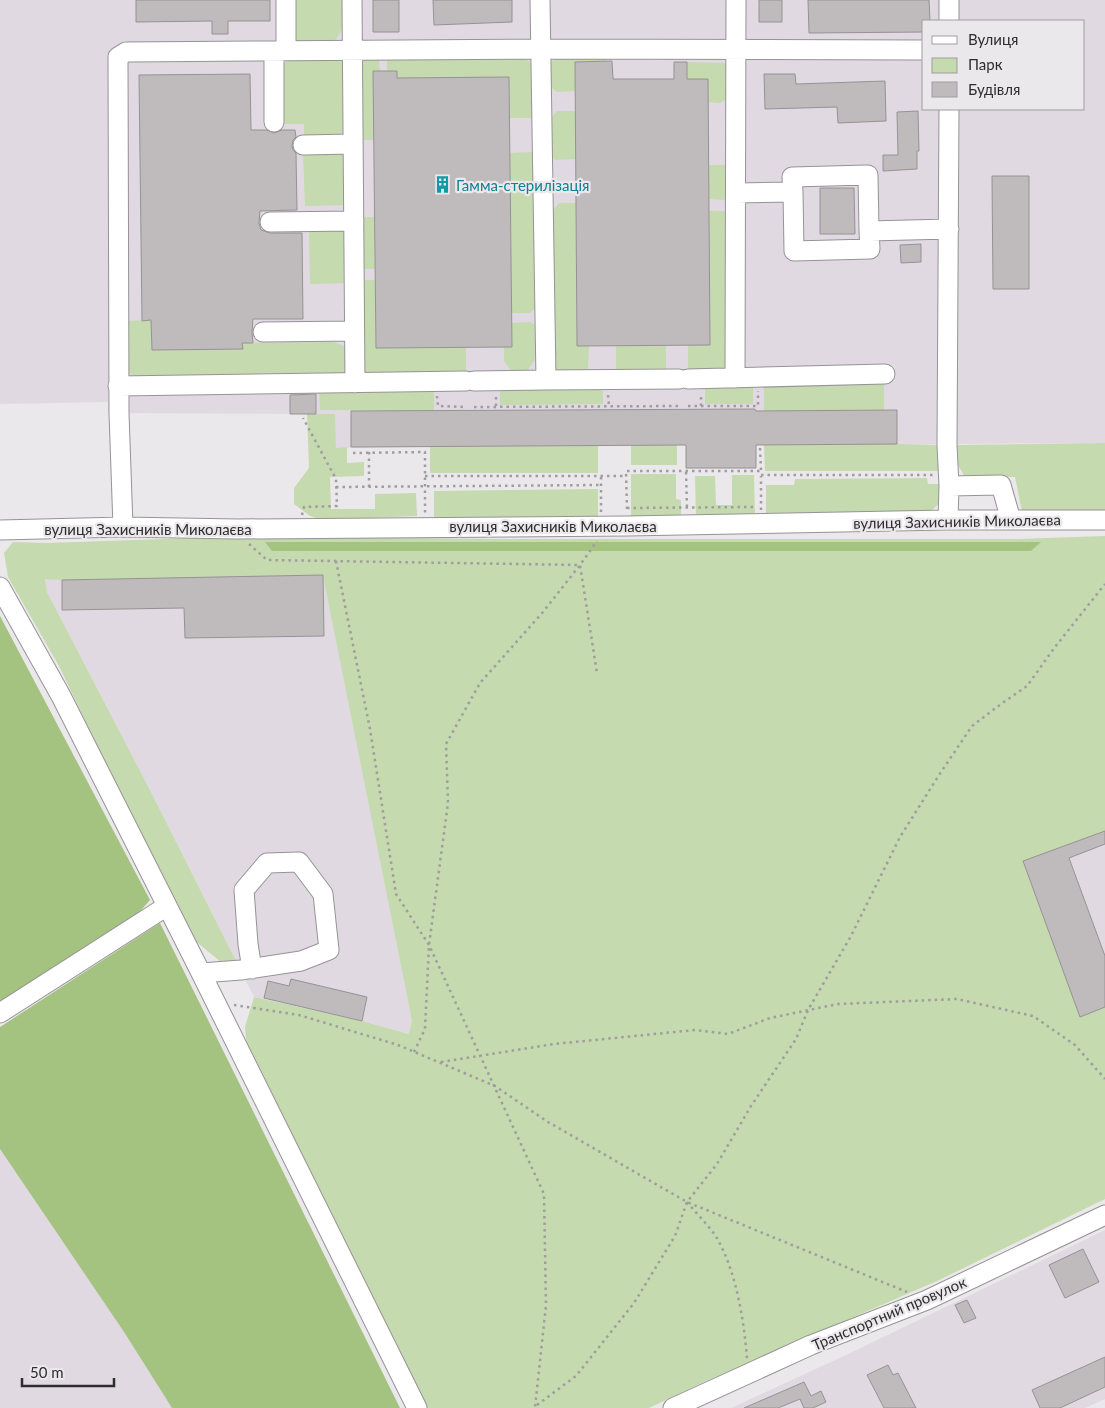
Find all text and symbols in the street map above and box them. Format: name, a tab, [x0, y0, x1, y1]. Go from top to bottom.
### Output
legend	[922, 20, 1085, 110]
text: Вулиця	[968, 30, 1018, 48]
text: Парк	[968, 55, 1003, 73]
text: Будівля	[968, 80, 1020, 98]
building icon: Гамма-стерилізація	[432, 175, 452, 195]
place label: Гамма-стерилізація	[456, 176, 590, 194]
street label: вулиця Захисників Миколаєва	[853, 510, 1061, 532]
street label: вулиця Захисників Миколаєва	[449, 517, 657, 535]
street label: вулиця Захисників Миколаєва	[44, 520, 252, 538]
street label: Транспортний провулок	[809, 1272, 969, 1354]
scale bar	[22, 1356, 115, 1388]
text: 50 m	[30, 1363, 64, 1381]

